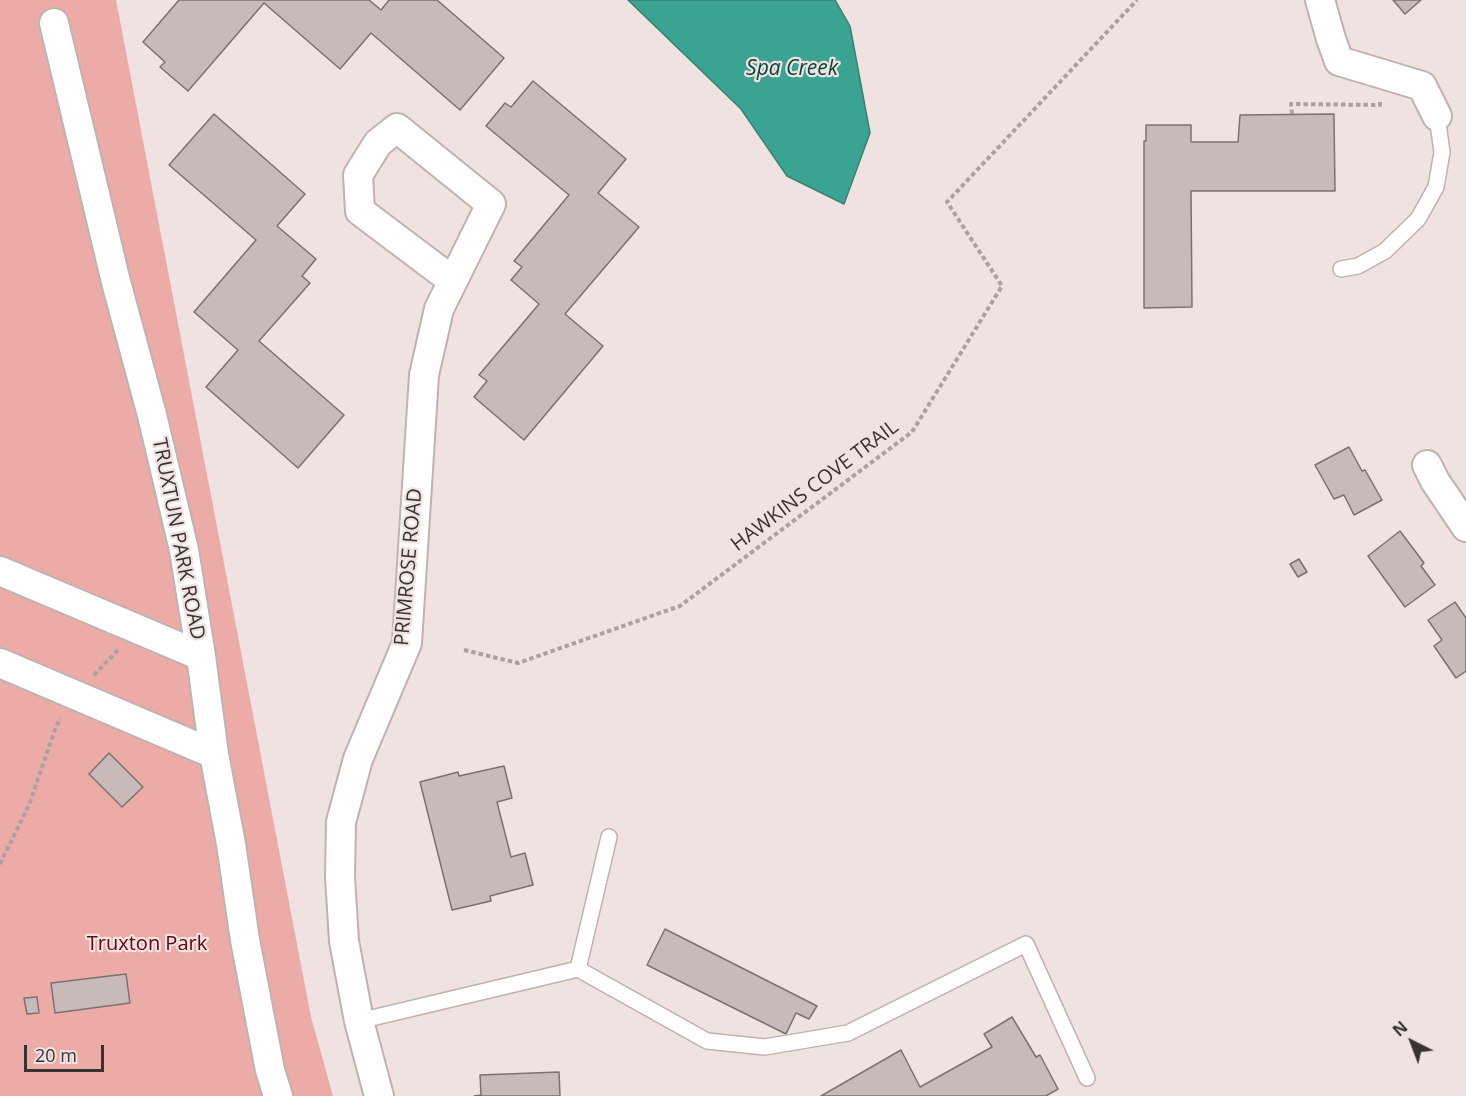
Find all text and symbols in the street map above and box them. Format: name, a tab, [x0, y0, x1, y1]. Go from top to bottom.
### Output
water label: Spa Creek	[746, 56, 838, 82]
street label: HAWKINS COVE TRAIL	[727, 415, 903, 557]
street label: TRUXTUN PARK ROAD	[147, 436, 209, 642]
street label: PRIMROSE ROAD	[390, 487, 428, 647]
park label: Truxton Park	[87, 932, 207, 956]
north arrow	[1382, 1012, 1442, 1072]
text: N	[1388, 1016, 1412, 1041]
scale bar	[27, 1033, 106, 1071]
text: 20 m	[35, 1043, 77, 1067]

